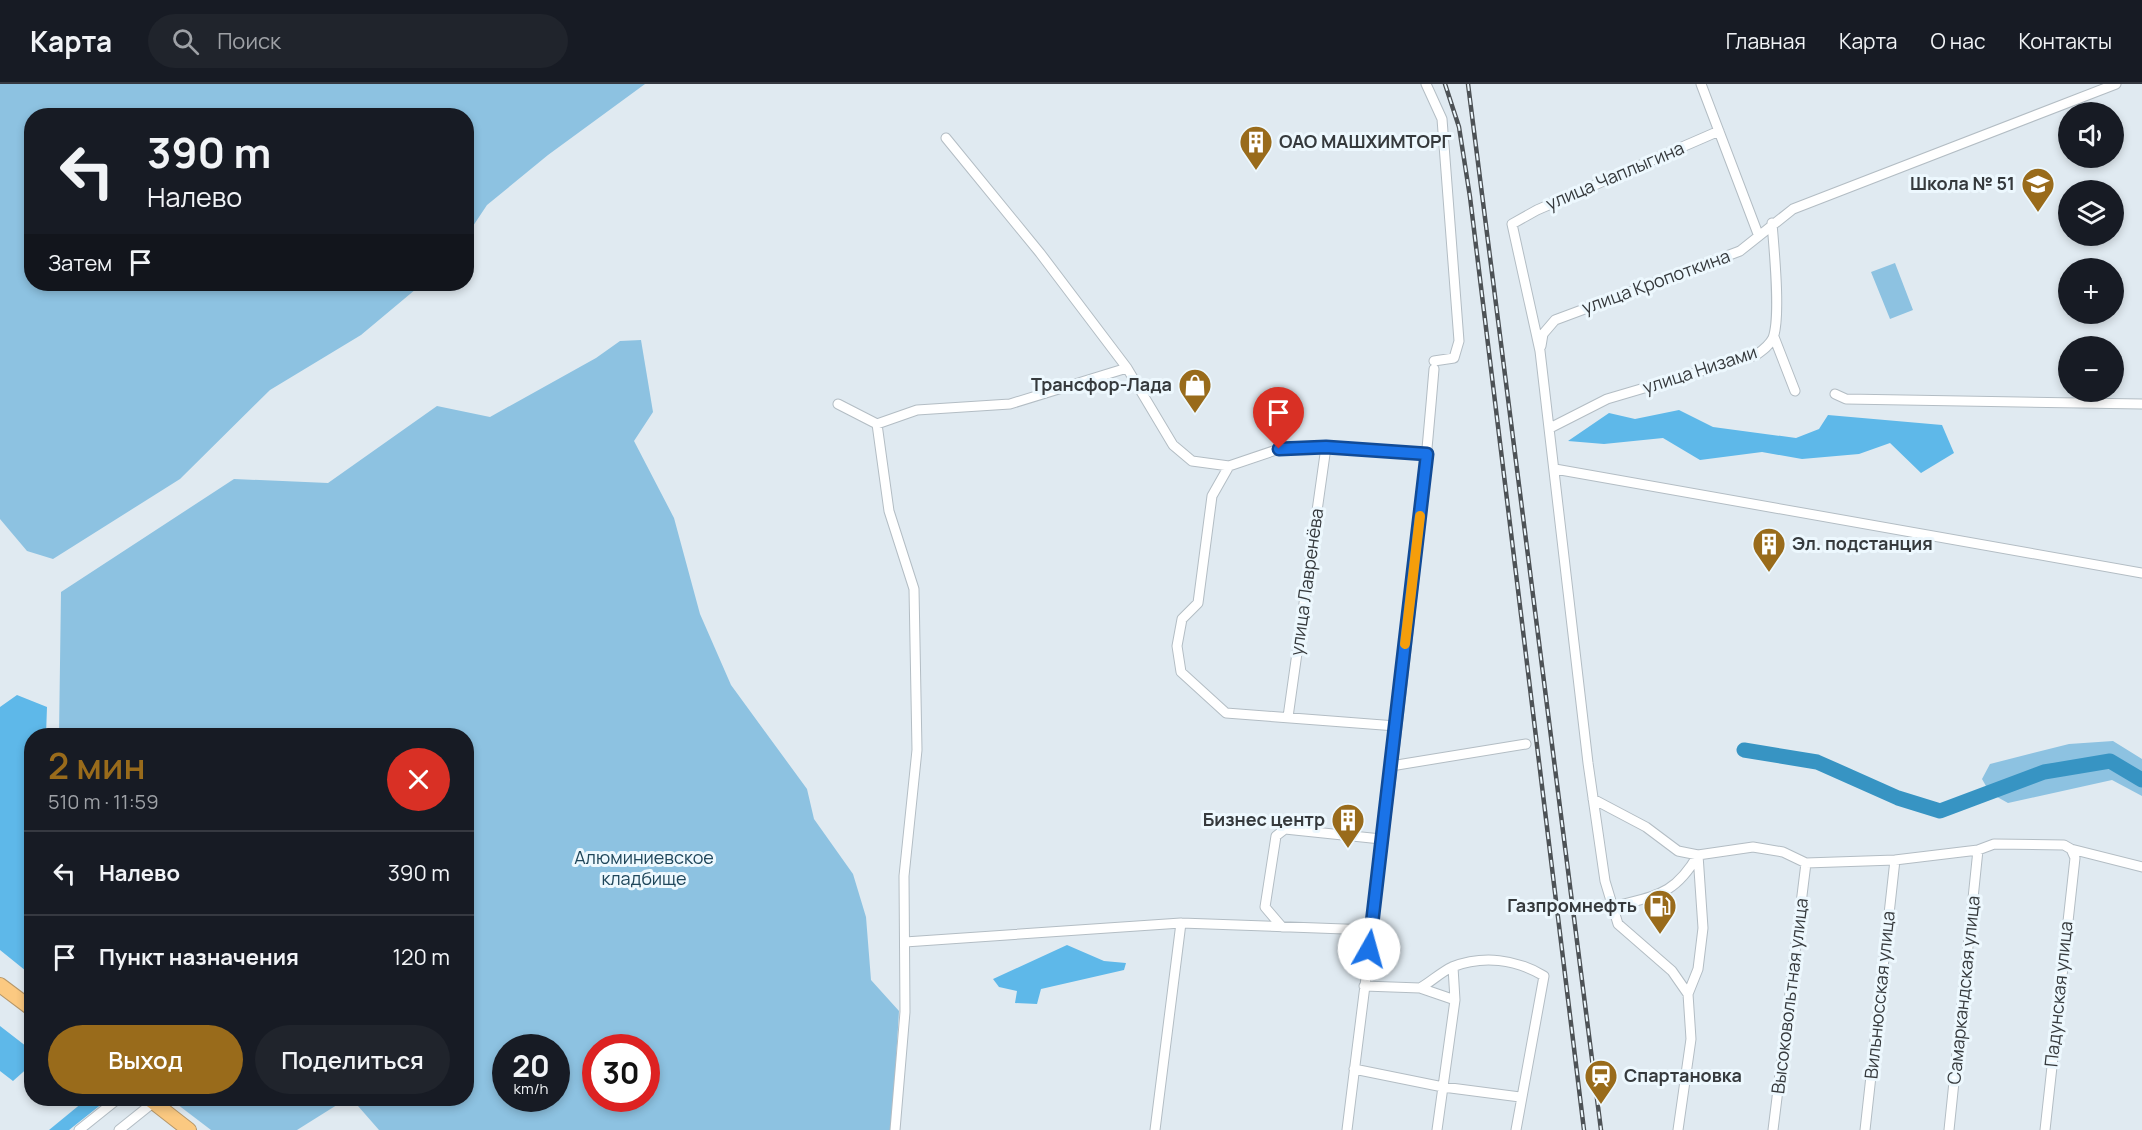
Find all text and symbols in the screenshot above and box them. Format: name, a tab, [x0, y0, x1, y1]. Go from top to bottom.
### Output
search box	[148, 14, 568, 68]
text: Карта	[30, 22, 112, 60]
icon: search	[169, 25, 202, 58]
text: Поиск	[217, 26, 281, 56]
text: Главная	[1726, 27, 1806, 55]
text: Карта	[1839, 27, 1897, 55]
text: О нас	[1930, 27, 1986, 55]
text: Контакты	[2019, 27, 2112, 55]
map controls	[2058, 102, 2124, 402]
button: sound	[2058, 102, 2124, 168]
text: 390 m	[147, 123, 271, 181]
building icon: ОАО МАШХИМТОРГ	[1238, 124, 1274, 171]
place label: ОАО МАШХИМТОРГ	[1279, 129, 1451, 153]
icon: left	[48, 132, 126, 210]
street label: улица Чаплыгина	[1542, 135, 1687, 215]
school or university icon: Школа № 51	[2020, 166, 2056, 213]
place label: Школа № 51	[1910, 171, 2015, 195]
text: Налево	[147, 178, 242, 215]
button: layers	[2058, 180, 2124, 246]
street label: улица Кропоткина	[1578, 243, 1733, 319]
icon: arrive	[124, 246, 157, 279]
text: Затем	[48, 248, 112, 278]
button: +	[2058, 258, 2124, 324]
button: −	[2058, 336, 2124, 402]
street label: улица Низами	[1639, 339, 1760, 399]
shop icon: Трансфор-Лада	[1177, 367, 1213, 414]
place label: Трансфор-Лада	[1031, 372, 1172, 396]
pin	[1253, 387, 1304, 449]
icon: arrive	[1262, 396, 1295, 429]
street label: улица Лавренёва	[1284, 507, 1328, 657]
building icon: Эл. подстанция	[1751, 526, 1787, 573]
place label: Эл. подстанция	[1792, 531, 1933, 555]
text: 2 мин	[48, 741, 145, 790]
button: close	[387, 748, 450, 811]
text: 510 m · 11:59	[48, 788, 159, 815]
building icon: Бизнес центр	[1330, 802, 1366, 849]
place label: Бизнес центр	[1203, 807, 1325, 831]
park label: Алюминиевское кладбище	[574, 845, 714, 890]
icon: left	[48, 857, 81, 890]
text: Налево	[99, 858, 180, 888]
text: 390 m	[388, 858, 450, 888]
fuel station icon: Газпромнефть	[1642, 888, 1678, 935]
place label: Газпромнефть	[1507, 893, 1637, 917]
street label: Самаркандская улица	[1941, 894, 1985, 1085]
street label: Высоковольтная улица	[1765, 897, 1813, 1095]
street label: Вильнюсская улица	[1858, 910, 1900, 1080]
position arrow	[1337, 917, 1401, 981]
street label: Падунская улица	[2038, 920, 2078, 1068]
icon: arrive	[48, 941, 81, 974]
text: Пункт назначения	[99, 942, 299, 972]
text: 120 m	[392, 942, 450, 972]
button: Выход	[48, 1025, 243, 1094]
button: Поделиться	[255, 1025, 450, 1094]
speed limit sign: 30	[582, 1034, 660, 1112]
text: 20	[512, 1045, 550, 1086]
station icon: Спартановка	[1583, 1058, 1619, 1105]
place label: Спартановка	[1624, 1063, 1742, 1087]
text: km/h	[514, 1078, 548, 1099]

